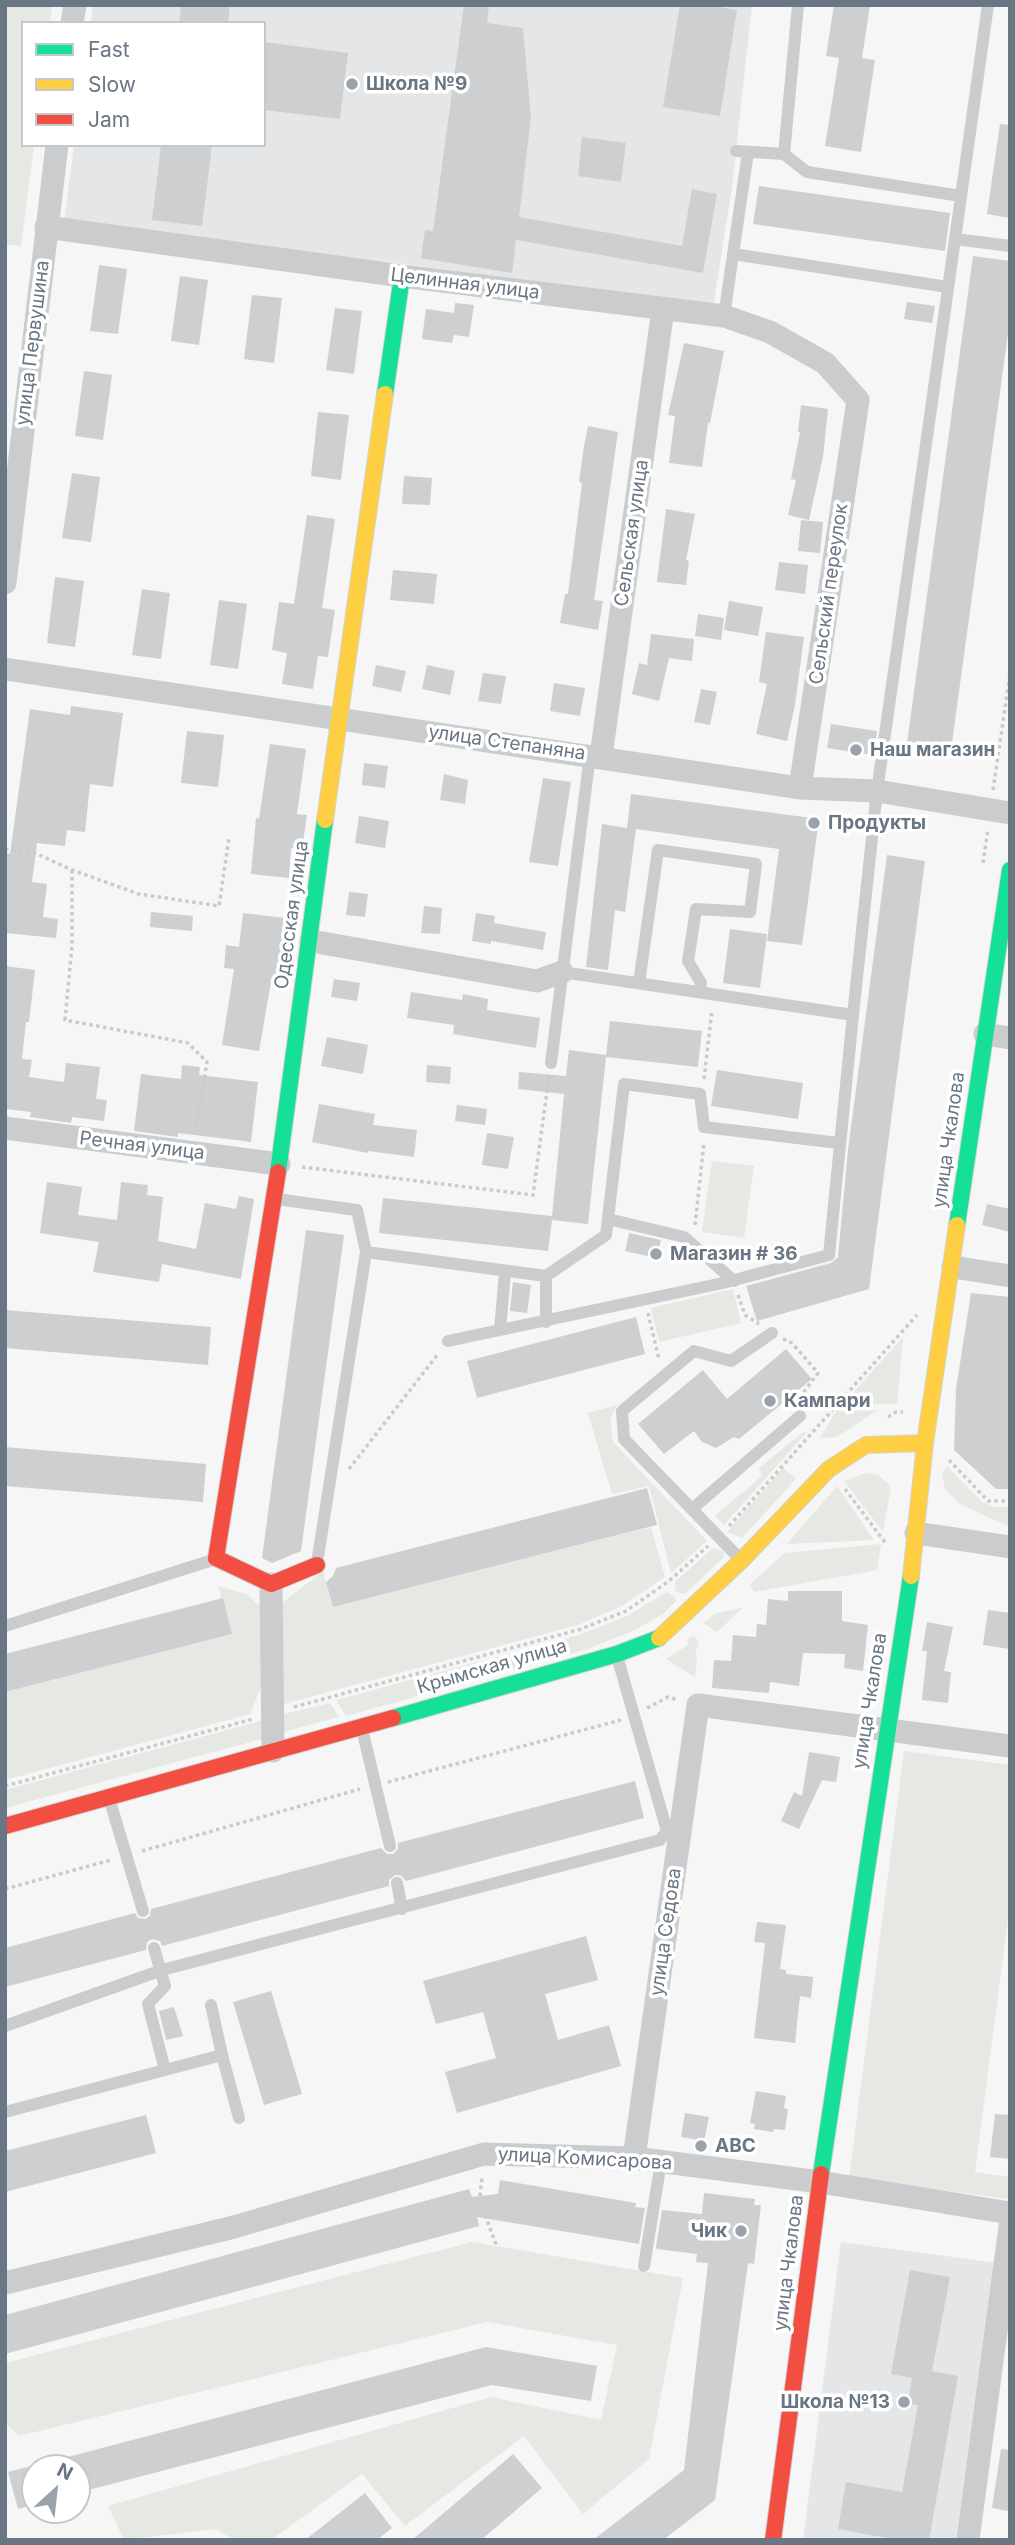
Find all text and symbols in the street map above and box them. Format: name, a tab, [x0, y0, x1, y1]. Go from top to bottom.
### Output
legend	[21, 21, 266, 147]
text: Fast	[88, 37, 130, 62]
text: Slow	[88, 72, 136, 97]
place label: Школа №9	[366, 73, 467, 95]
marker: Школа №9	[344, 76, 360, 92]
text: Jam	[88, 107, 130, 132]
street label: улица Первушина	[12, 259, 54, 427]
street label: Целинная улица	[389, 264, 541, 304]
street label: Сельская улица	[610, 458, 654, 608]
street label: Сельский переулок	[805, 502, 853, 686]
street label: улица Степаняна	[427, 721, 587, 765]
place label: Наш магазин	[870, 739, 995, 761]
marker: Наш магазин	[848, 742, 864, 758]
place label: Продукты	[828, 812, 926, 834]
marker: Продукты	[806, 815, 822, 831]
street label: Одесская улица	[270, 839, 314, 991]
street label: улица Чкалова	[928, 1070, 970, 1210]
street label: Речная улица	[78, 1127, 206, 1165]
place label: Магазин # 36	[670, 1243, 798, 1265]
marker: Магазин # 36	[648, 1246, 664, 1262]
place label: Кампари	[784, 1390, 871, 1412]
marker: Кампари	[762, 1393, 778, 1409]
street label: улица Чкалова	[848, 1631, 892, 1771]
street label: Крымская улица	[414, 1635, 570, 1699]
street label: улица Седова	[646, 1867, 686, 1997]
place label: ABC	[715, 2135, 756, 2157]
marker: ABC	[693, 2138, 709, 2154]
street label: улица Комисарова	[497, 2143, 673, 2175]
street label: улица Чкалова	[769, 2193, 809, 2333]
place label: Чик	[691, 2220, 727, 2242]
marker: Чик	[733, 2223, 749, 2239]
place label: Школа №13	[781, 2391, 890, 2413]
marker: Школа №13	[896, 2394, 912, 2410]
north arrow	[21, 2454, 91, 2524]
text: N	[53, 2458, 77, 2485]

